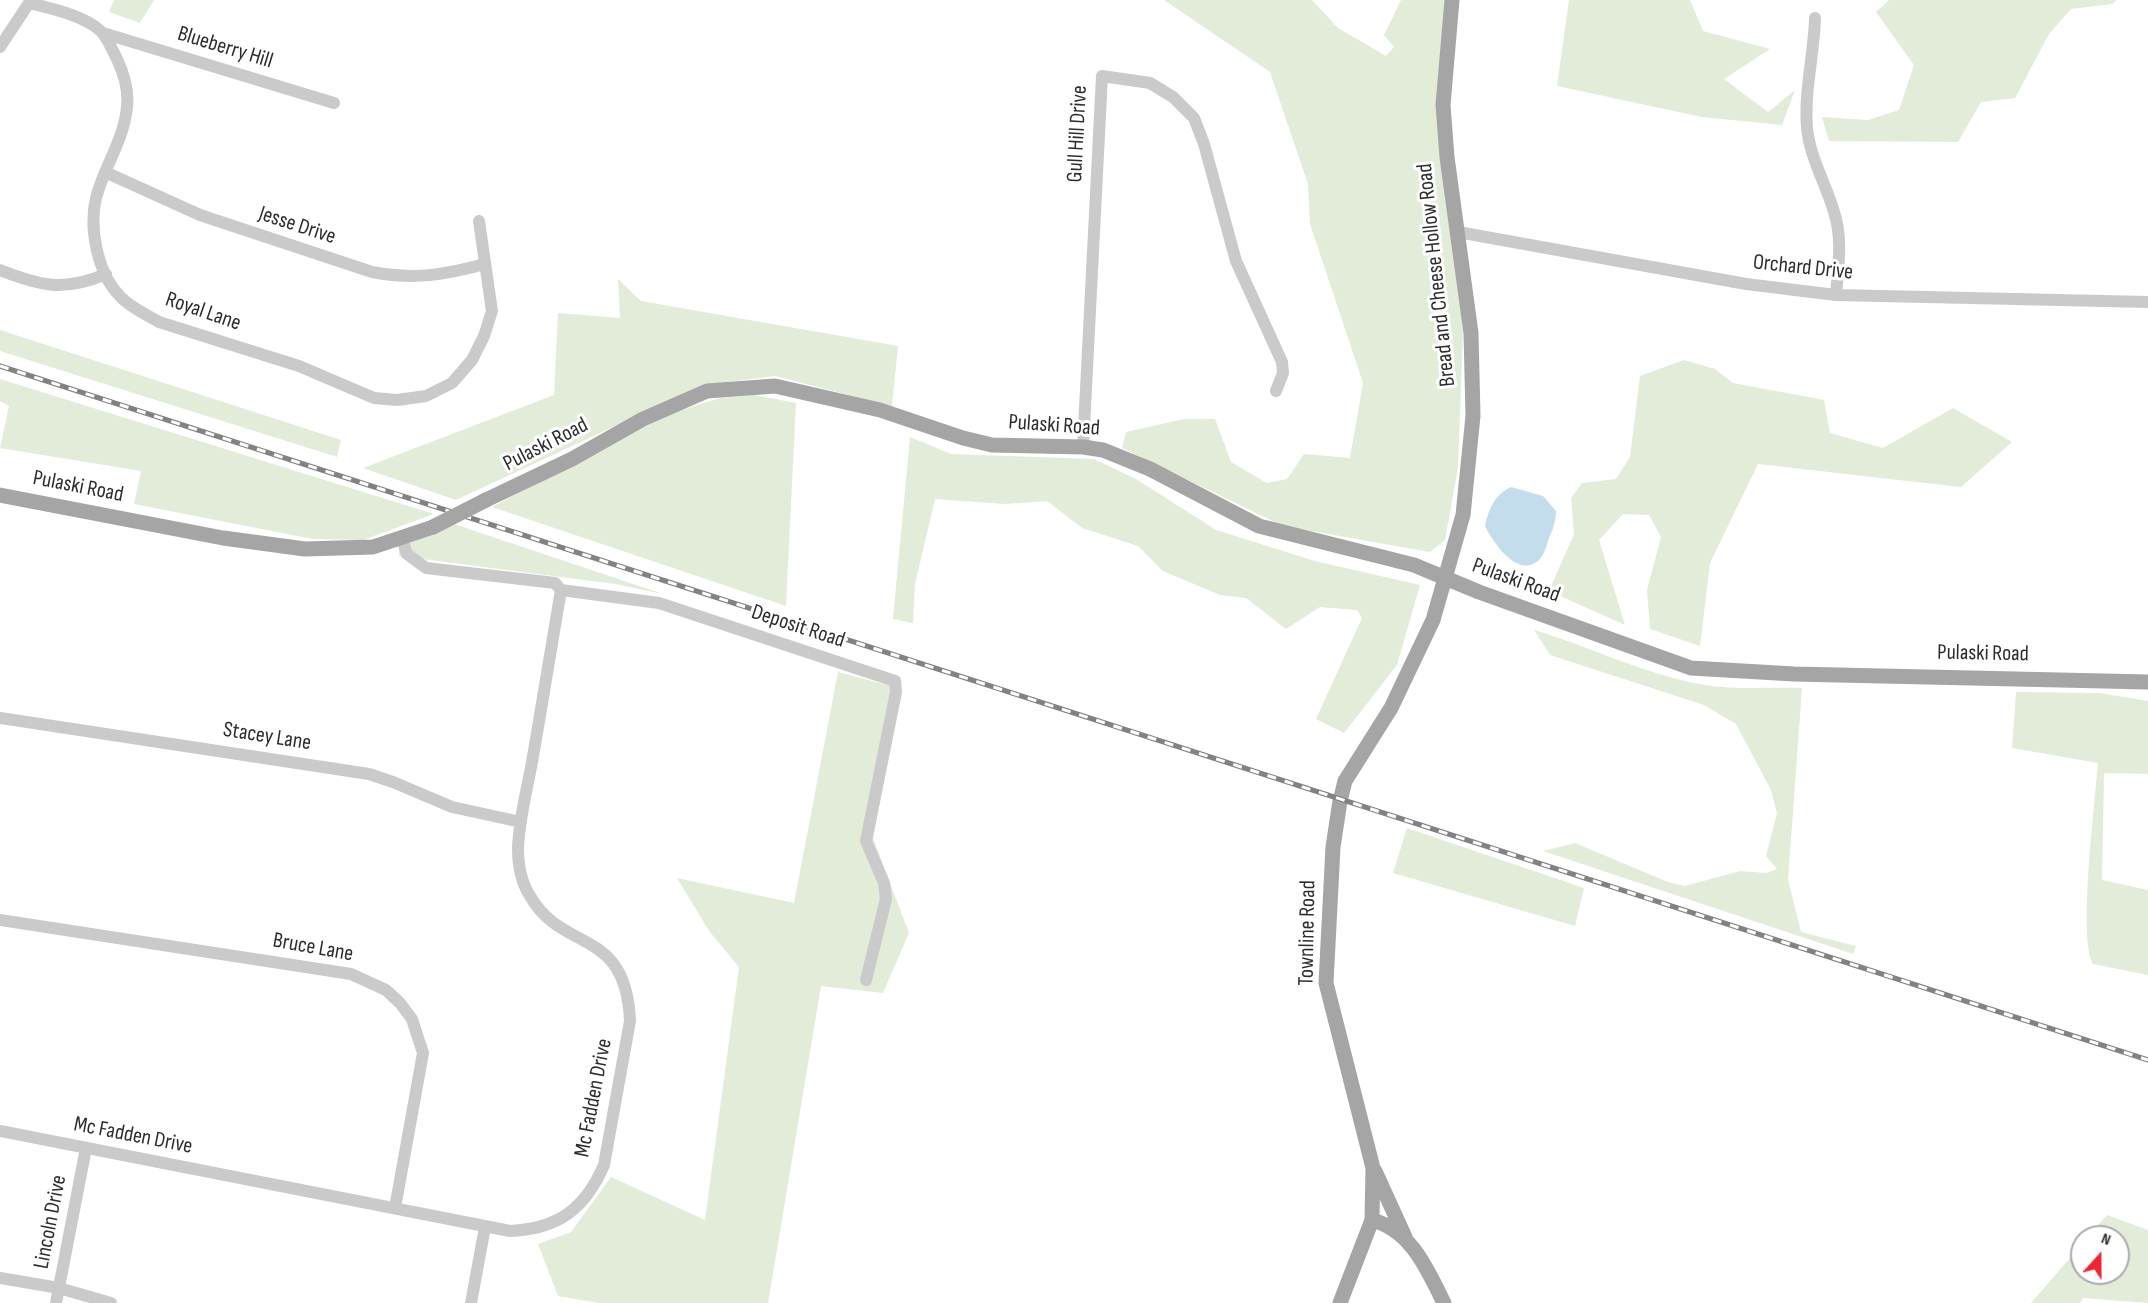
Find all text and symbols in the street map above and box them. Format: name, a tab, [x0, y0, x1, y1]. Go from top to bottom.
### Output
street label: Blueberry Hill	[174, 21, 276, 75]
street label: Gull Hill Drive	[1062, 85, 1094, 183]
street label: Bread and Cheese Hollow Road	[1412, 162, 1462, 388]
street label: Jesse Drive	[255, 201, 339, 251]
street label: Orchard Drive	[1752, 250, 1854, 286]
street label: Royal Lane	[162, 287, 244, 337]
street label: Pulaski Road	[1007, 410, 1101, 442]
street label: Pulaski Road	[499, 412, 593, 478]
street label: Pulaski Road	[31, 465, 125, 509]
street label: Pulaski Road	[1468, 553, 1564, 609]
street label: Deposit Road	[748, 599, 848, 655]
street label: Pulaski Road	[1937, 640, 2029, 668]
street label: Stacey Lane	[221, 717, 313, 757]
street label: Townline Road	[1294, 880, 1322, 986]
street label: Bruce Lane	[271, 928, 355, 968]
street label: Mc Fadden Drive	[570, 1036, 618, 1160]
street label: Mc Fadden Drive	[71, 1112, 195, 1160]
street label: Lincoln Drive	[29, 1173, 73, 1271]
north arrow	[2070, 1225, 2130, 1285]
text: N	[2099, 1229, 2113, 1250]

